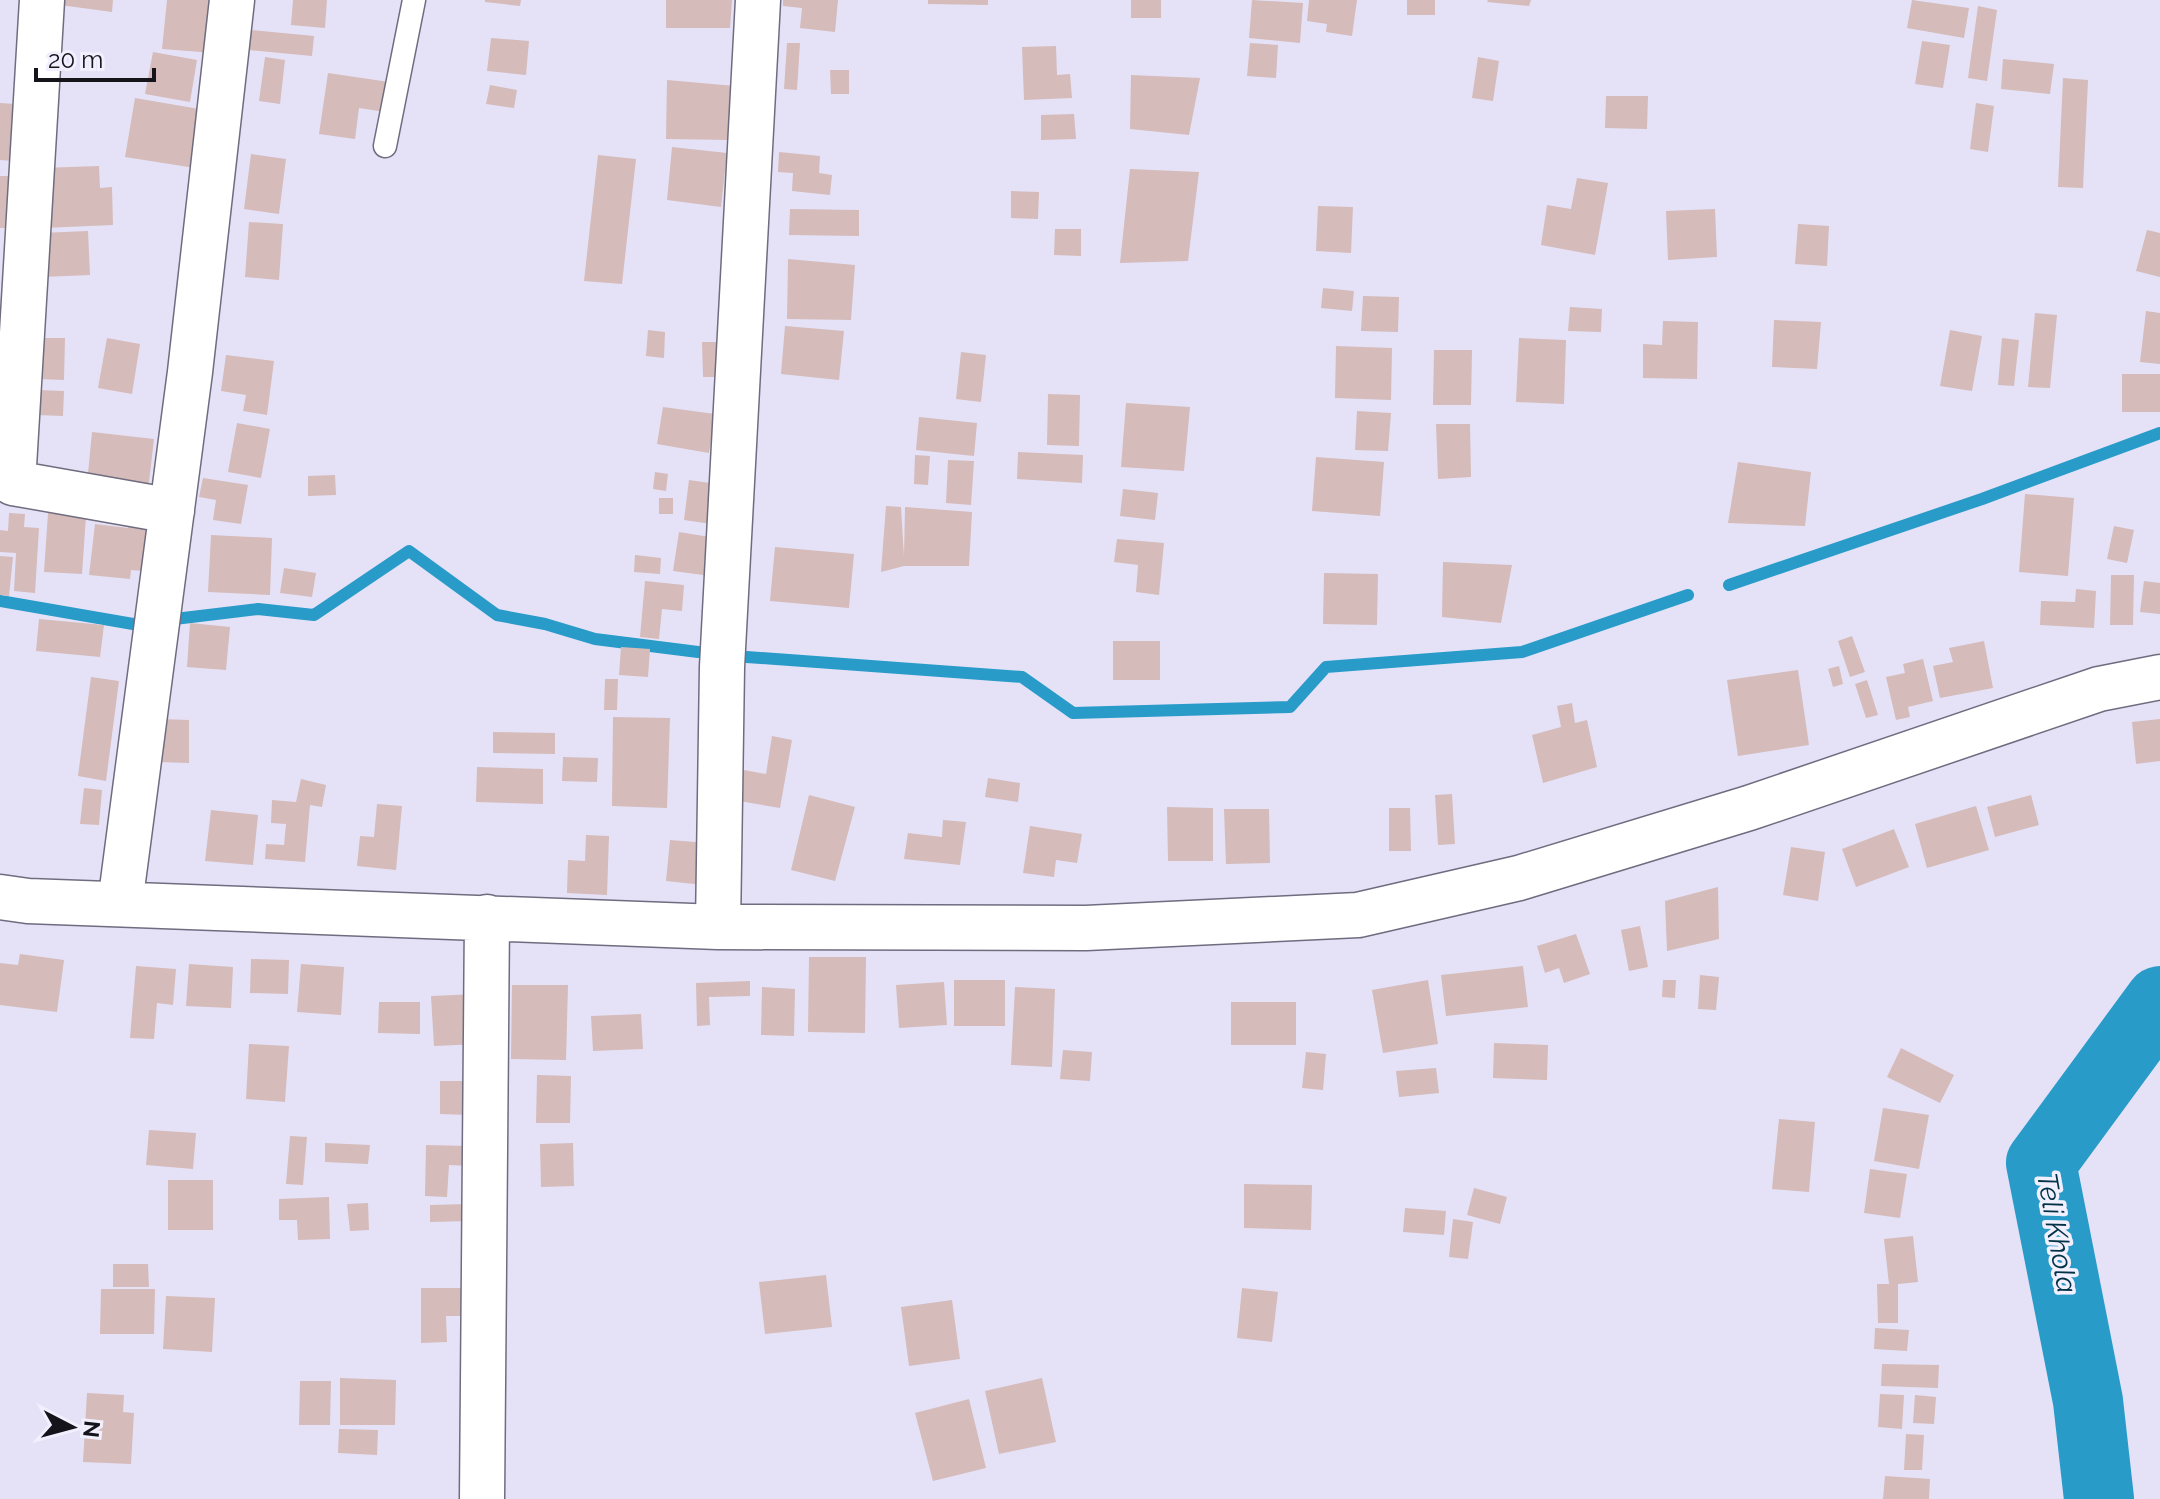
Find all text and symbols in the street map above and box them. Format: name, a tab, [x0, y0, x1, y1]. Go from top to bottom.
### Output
scale bar	[36, 32, 154, 82]
text: 20 m	[48, 45, 103, 74]
water label: Teli Khola	[2030, 1170, 2084, 1296]
north arrow	[32, 1387, 112, 1467]
text: N	[78, 1419, 106, 1439]

